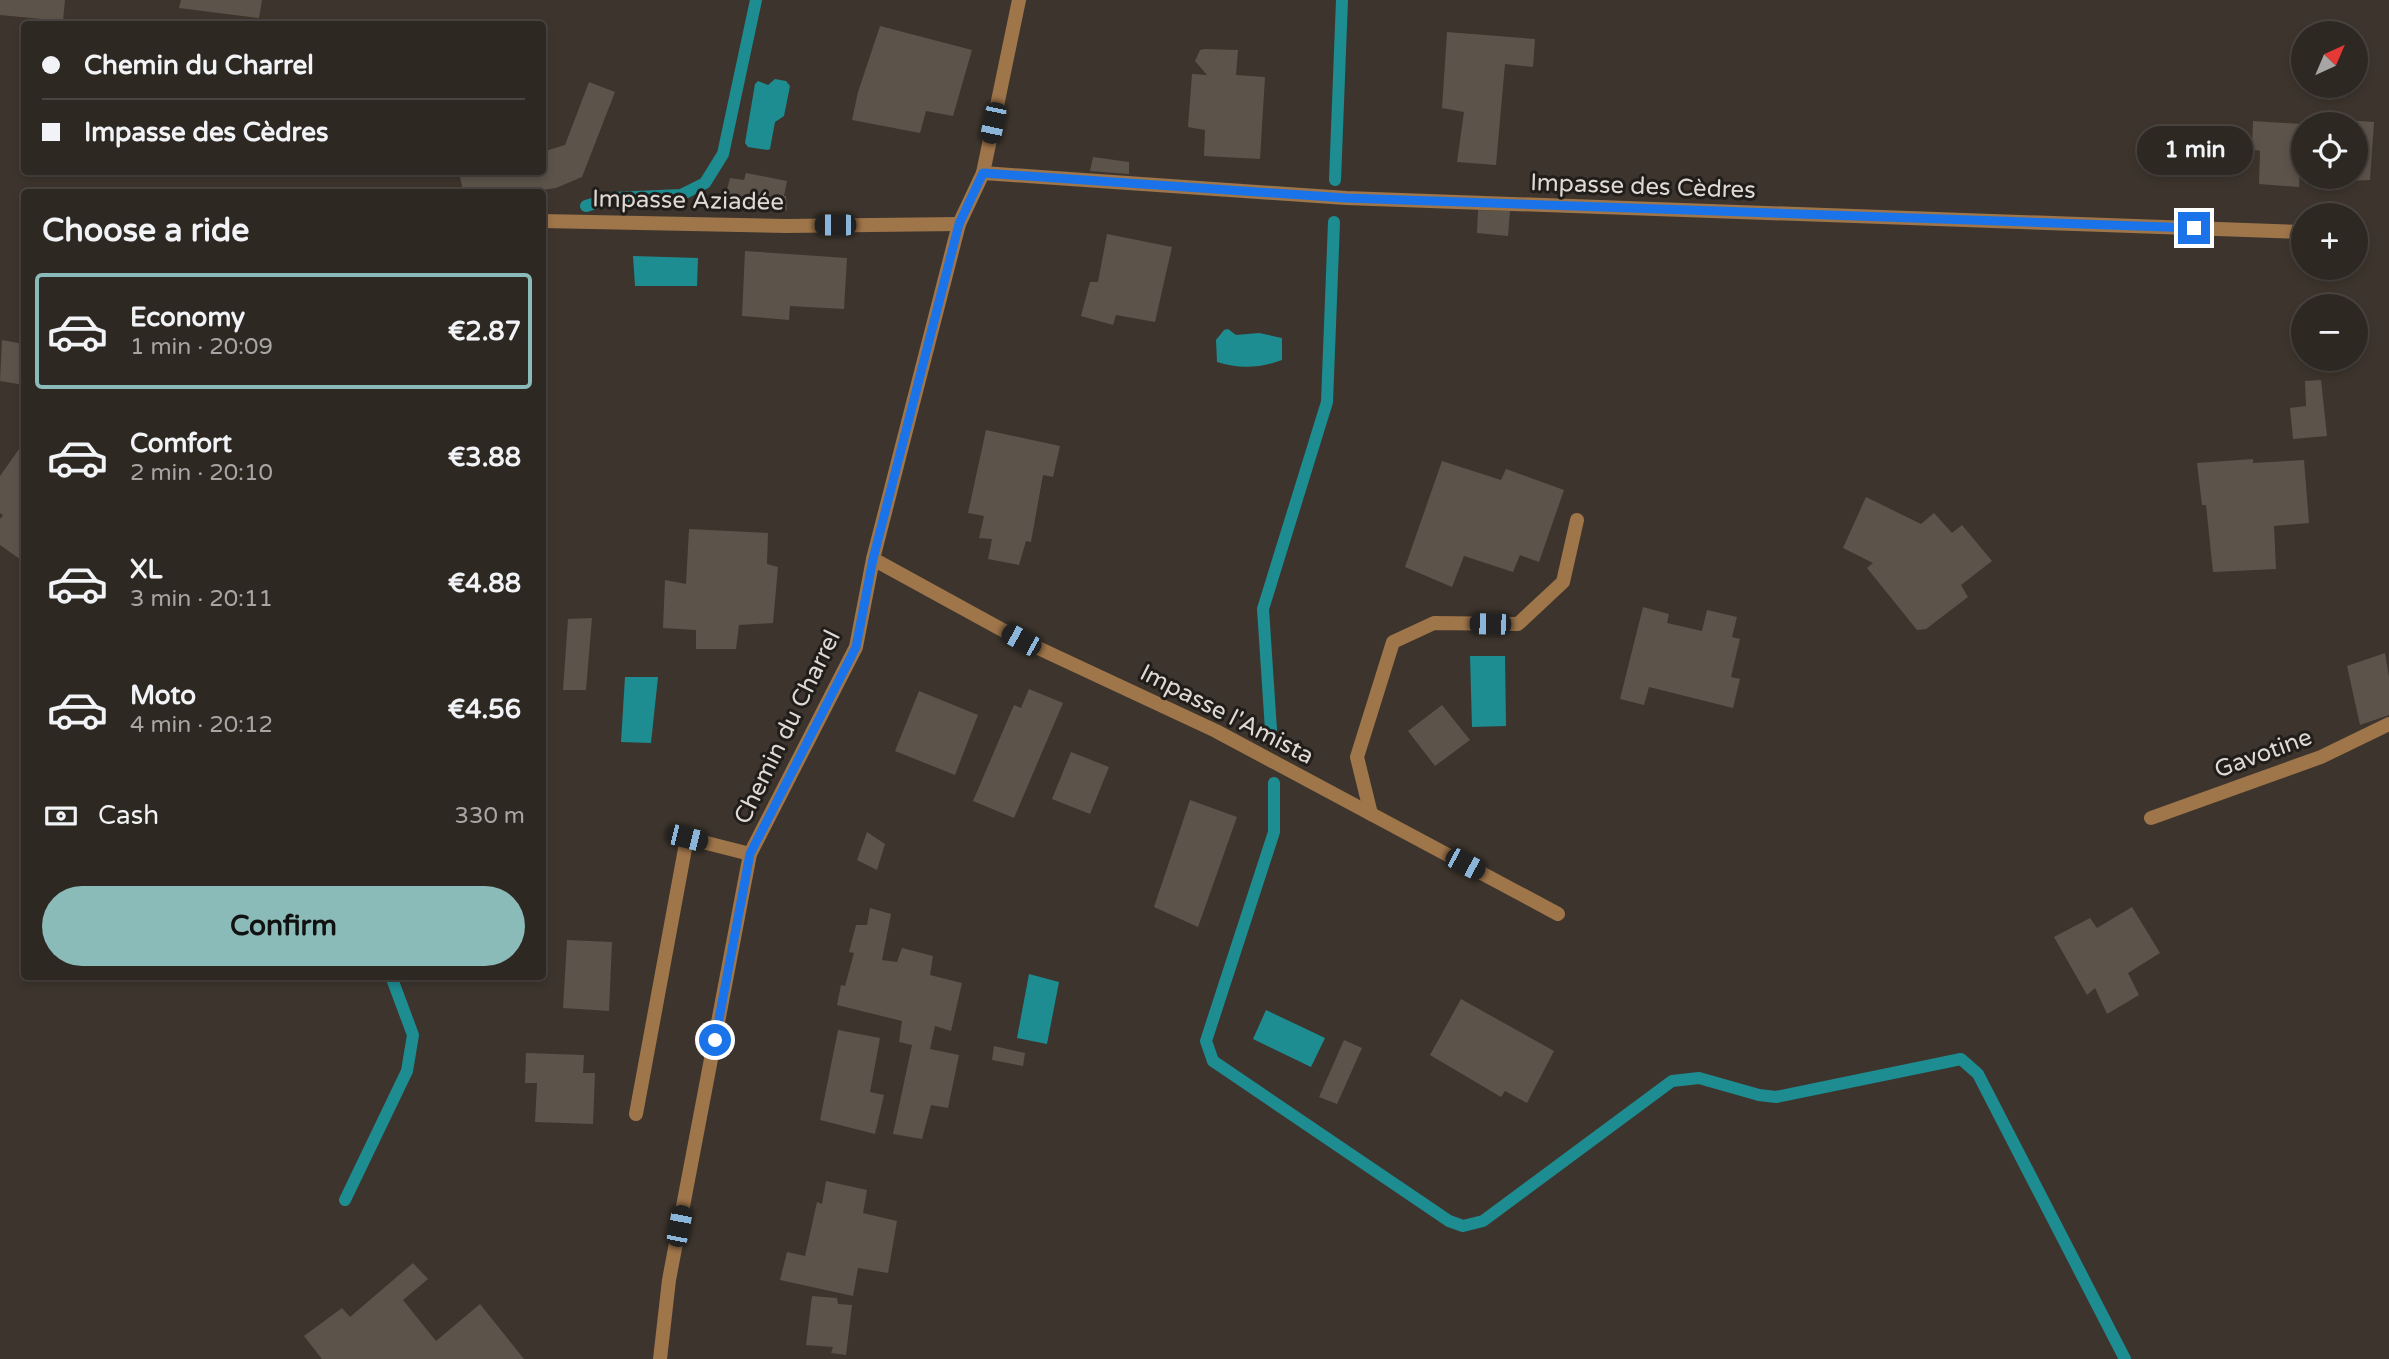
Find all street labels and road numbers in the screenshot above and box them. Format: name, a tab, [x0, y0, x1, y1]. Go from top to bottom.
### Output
street label: Impasse des Cèdres	[1530, 168, 1756, 205]
street label: Impasse Aziadée	[592, 184, 784, 217]
street label: Chemin du Charrel	[728, 626, 847, 829]
street label: Impasse l'Amista	[1135, 658, 1319, 771]
street label: Gavotine	[2210, 722, 2316, 785]

